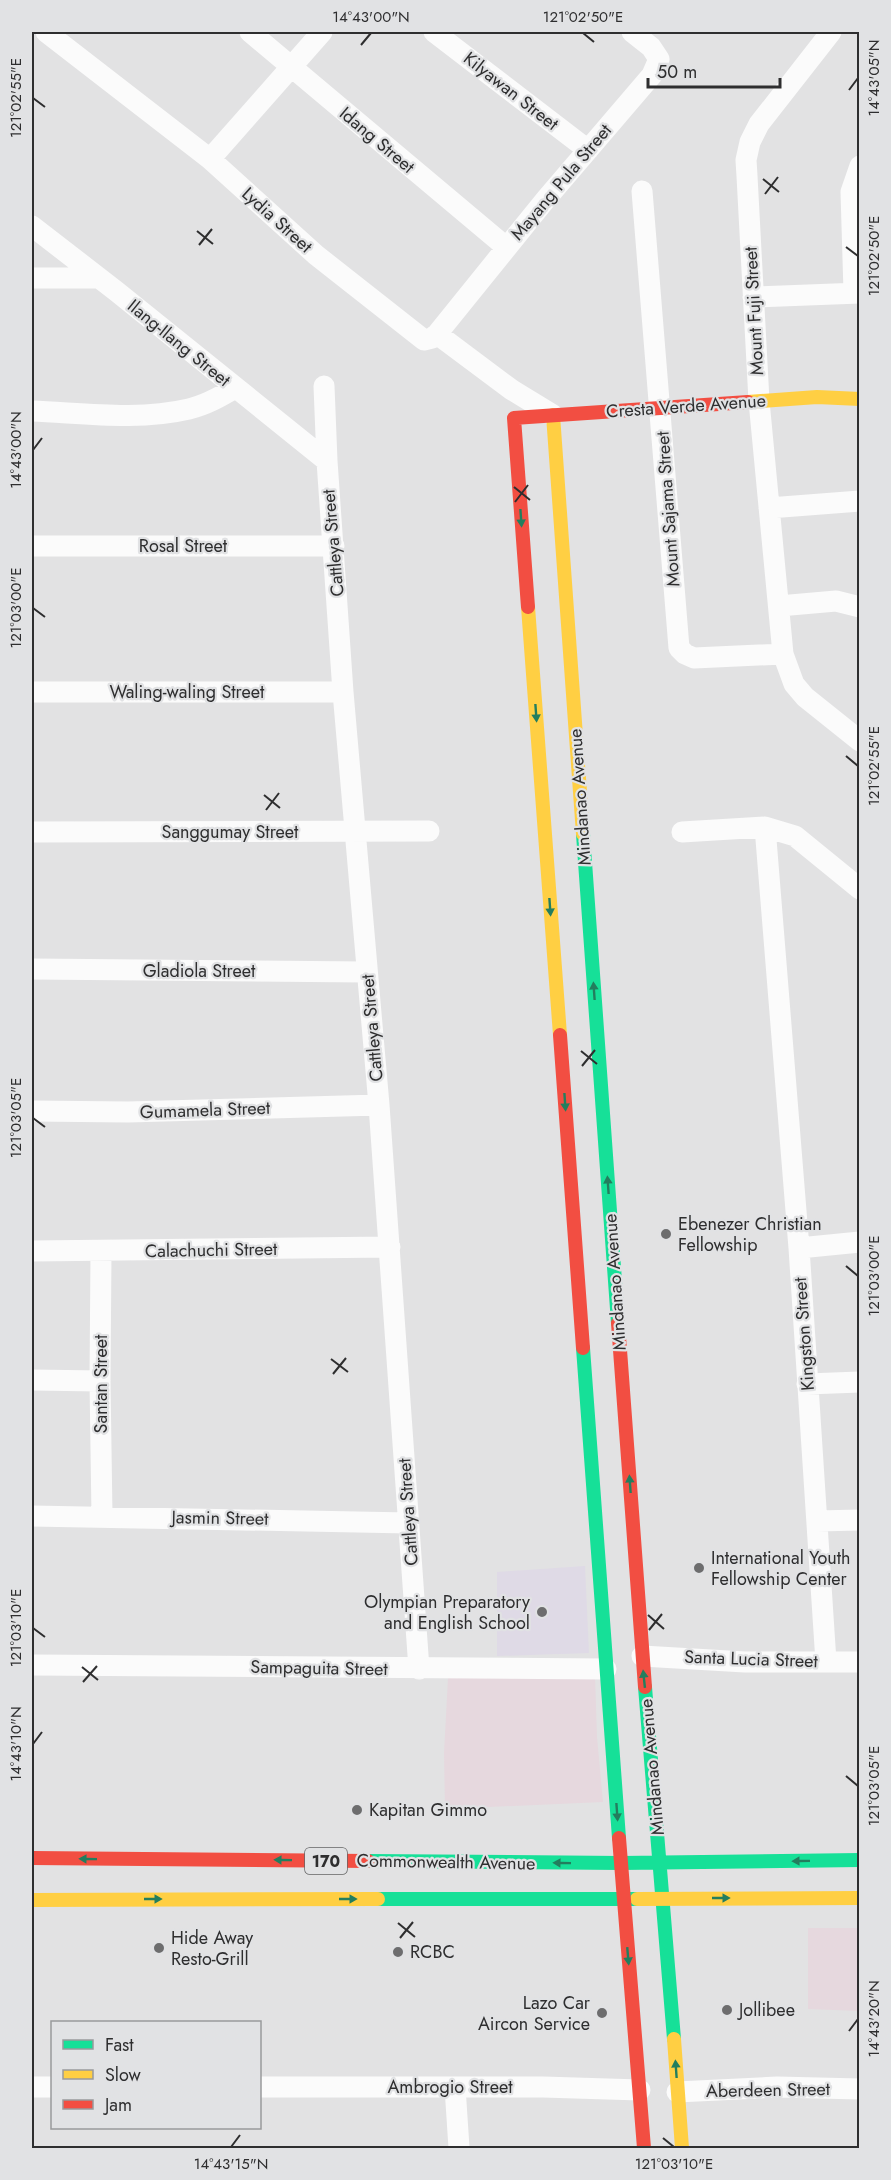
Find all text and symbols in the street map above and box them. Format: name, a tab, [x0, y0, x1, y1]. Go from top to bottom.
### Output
text: 14°43'00"N	[332, 6, 410, 28]
text: 121°02'50"E	[543, 6, 623, 28]
text: 14°43'05"N	[863, 40, 885, 116]
street label: Kilyawan Street	[458, 46, 565, 137]
scale bar	[648, 51, 780, 89]
text: 121°02'55"E	[5, 58, 27, 138]
text: 50 m	[657, 59, 697, 85]
street label: Idang Street	[334, 101, 421, 180]
street label: Mayang Pula Street	[504, 118, 618, 246]
street label: Lydia Street	[236, 181, 319, 259]
text: 121°02'50"E	[863, 216, 885, 296]
street label: Mount Fuji Street	[738, 245, 770, 376]
street label: Ilang-Ilang Street	[122, 293, 237, 393]
street label: Cresta Verde Avenue	[605, 387, 767, 425]
text: 14°43'00"N	[5, 411, 27, 489]
street label: Mount Sajama Street	[650, 430, 686, 588]
street label: Cattleya Street	[315, 488, 351, 598]
one-way arrow	[517, 509, 526, 528]
street label: Rosal Street	[139, 533, 228, 559]
text: 121°03'00"E	[5, 568, 27, 648]
street label: Waling-waling Street	[110, 679, 265, 705]
one-way arrow	[531, 703, 541, 722]
text: 121°02'55"E	[863, 726, 885, 806]
street label: Mindanao Avenue	[562, 728, 598, 866]
street label: Sanggumay Street	[162, 819, 299, 845]
one-way arrow	[546, 898, 555, 917]
street label: Gladiola Street	[143, 958, 256, 984]
street label: Cattleya Street	[354, 973, 390, 1083]
one-way arrow	[589, 981, 599, 1000]
text: 121°03'05"E	[5, 1078, 27, 1158]
one-way arrow	[560, 1092, 570, 1111]
street label: Gumamela Street	[139, 1095, 271, 1125]
one-way arrow	[603, 1176, 613, 1195]
place label: Ebenezer Christian Fellowship	[678, 1211, 822, 1258]
street label: Mindanao Avenue	[597, 1213, 633, 1351]
marker: Ebenezer Christian Fellowship	[659, 1227, 673, 1241]
street label: Calachuchi Street	[145, 1236, 278, 1264]
text: 121°03'00"E	[863, 1236, 885, 1316]
street label: Kingston Street	[787, 1276, 821, 1392]
street label: Santan Street	[88, 1334, 114, 1433]
street label: Cattleya Street	[391, 1457, 425, 1567]
one-way arrow	[625, 1475, 635, 1494]
street label: Jasmin Street	[169, 1504, 269, 1532]
place label: International Youth Fellowship Center	[711, 1545, 851, 1592]
marker: International Youth Fellowship Center	[692, 1561, 706, 1575]
text: 121°03'10"E	[5, 1589, 27, 1667]
place label: Olympian Preparatory and English School	[364, 1589, 530, 1636]
marker: Olympian Preparatory and English School	[535, 1605, 549, 1619]
street label: Santa Lucia Street	[684, 1644, 819, 1674]
street label: Sampaguita Street	[250, 1654, 388, 1682]
one-way arrow	[639, 1669, 649, 1688]
street label: Mindanao Avenue	[633, 1698, 671, 1836]
text: 14°43'10"N	[5, 1706, 27, 1782]
text: 121°03'05"E	[863, 1746, 885, 1826]
place label: Kapitan Gimmo	[369, 1797, 487, 1823]
one-way arrow	[612, 1802, 621, 1821]
marker: Kapitan Gimmo	[350, 1803, 364, 1817]
street label: Commonwealth Avenue	[356, 1847, 536, 1877]
road number: 170	[305, 1848, 347, 1874]
one-way arrow	[79, 1854, 98, 1864]
one-way arrow	[274, 1855, 293, 1865]
one-way arrow	[792, 1856, 811, 1866]
one-way arrow	[553, 1858, 572, 1868]
one-way arrow	[711, 1893, 730, 1903]
one-way arrow	[143, 1894, 162, 1904]
one-way arrow	[338, 1894, 357, 1904]
place label: Hide Away Resto-Grill	[171, 1925, 253, 1972]
place label: RCBC	[410, 1939, 455, 1965]
marker: Hide Away Resto-Grill	[152, 1941, 166, 1955]
marker: RCBC	[391, 1945, 405, 1959]
one-way arrow	[623, 1947, 633, 1966]
text: 14°43'20"N	[863, 1980, 885, 2058]
place label: Lazo Car Aircon Service	[478, 1990, 591, 2037]
place label: Jollibee	[737, 1997, 795, 2023]
marker: Jollibee	[720, 2003, 734, 2017]
marker: Lazo Car Aircon Service	[595, 2006, 609, 2020]
legend	[51, 2021, 261, 2129]
text: Fast	[105, 2032, 134, 2058]
one-way arrow	[671, 2060, 680, 2079]
text: Slow	[105, 2062, 142, 2088]
street label: Ambrogio Street	[387, 2074, 513, 2100]
street label: Aberdeen Street	[706, 2076, 831, 2104]
text: Jam	[103, 2092, 132, 2118]
text: 14°43'15"N	[194, 2153, 268, 2175]
text: 121°03'10"E	[635, 2153, 713, 2175]

